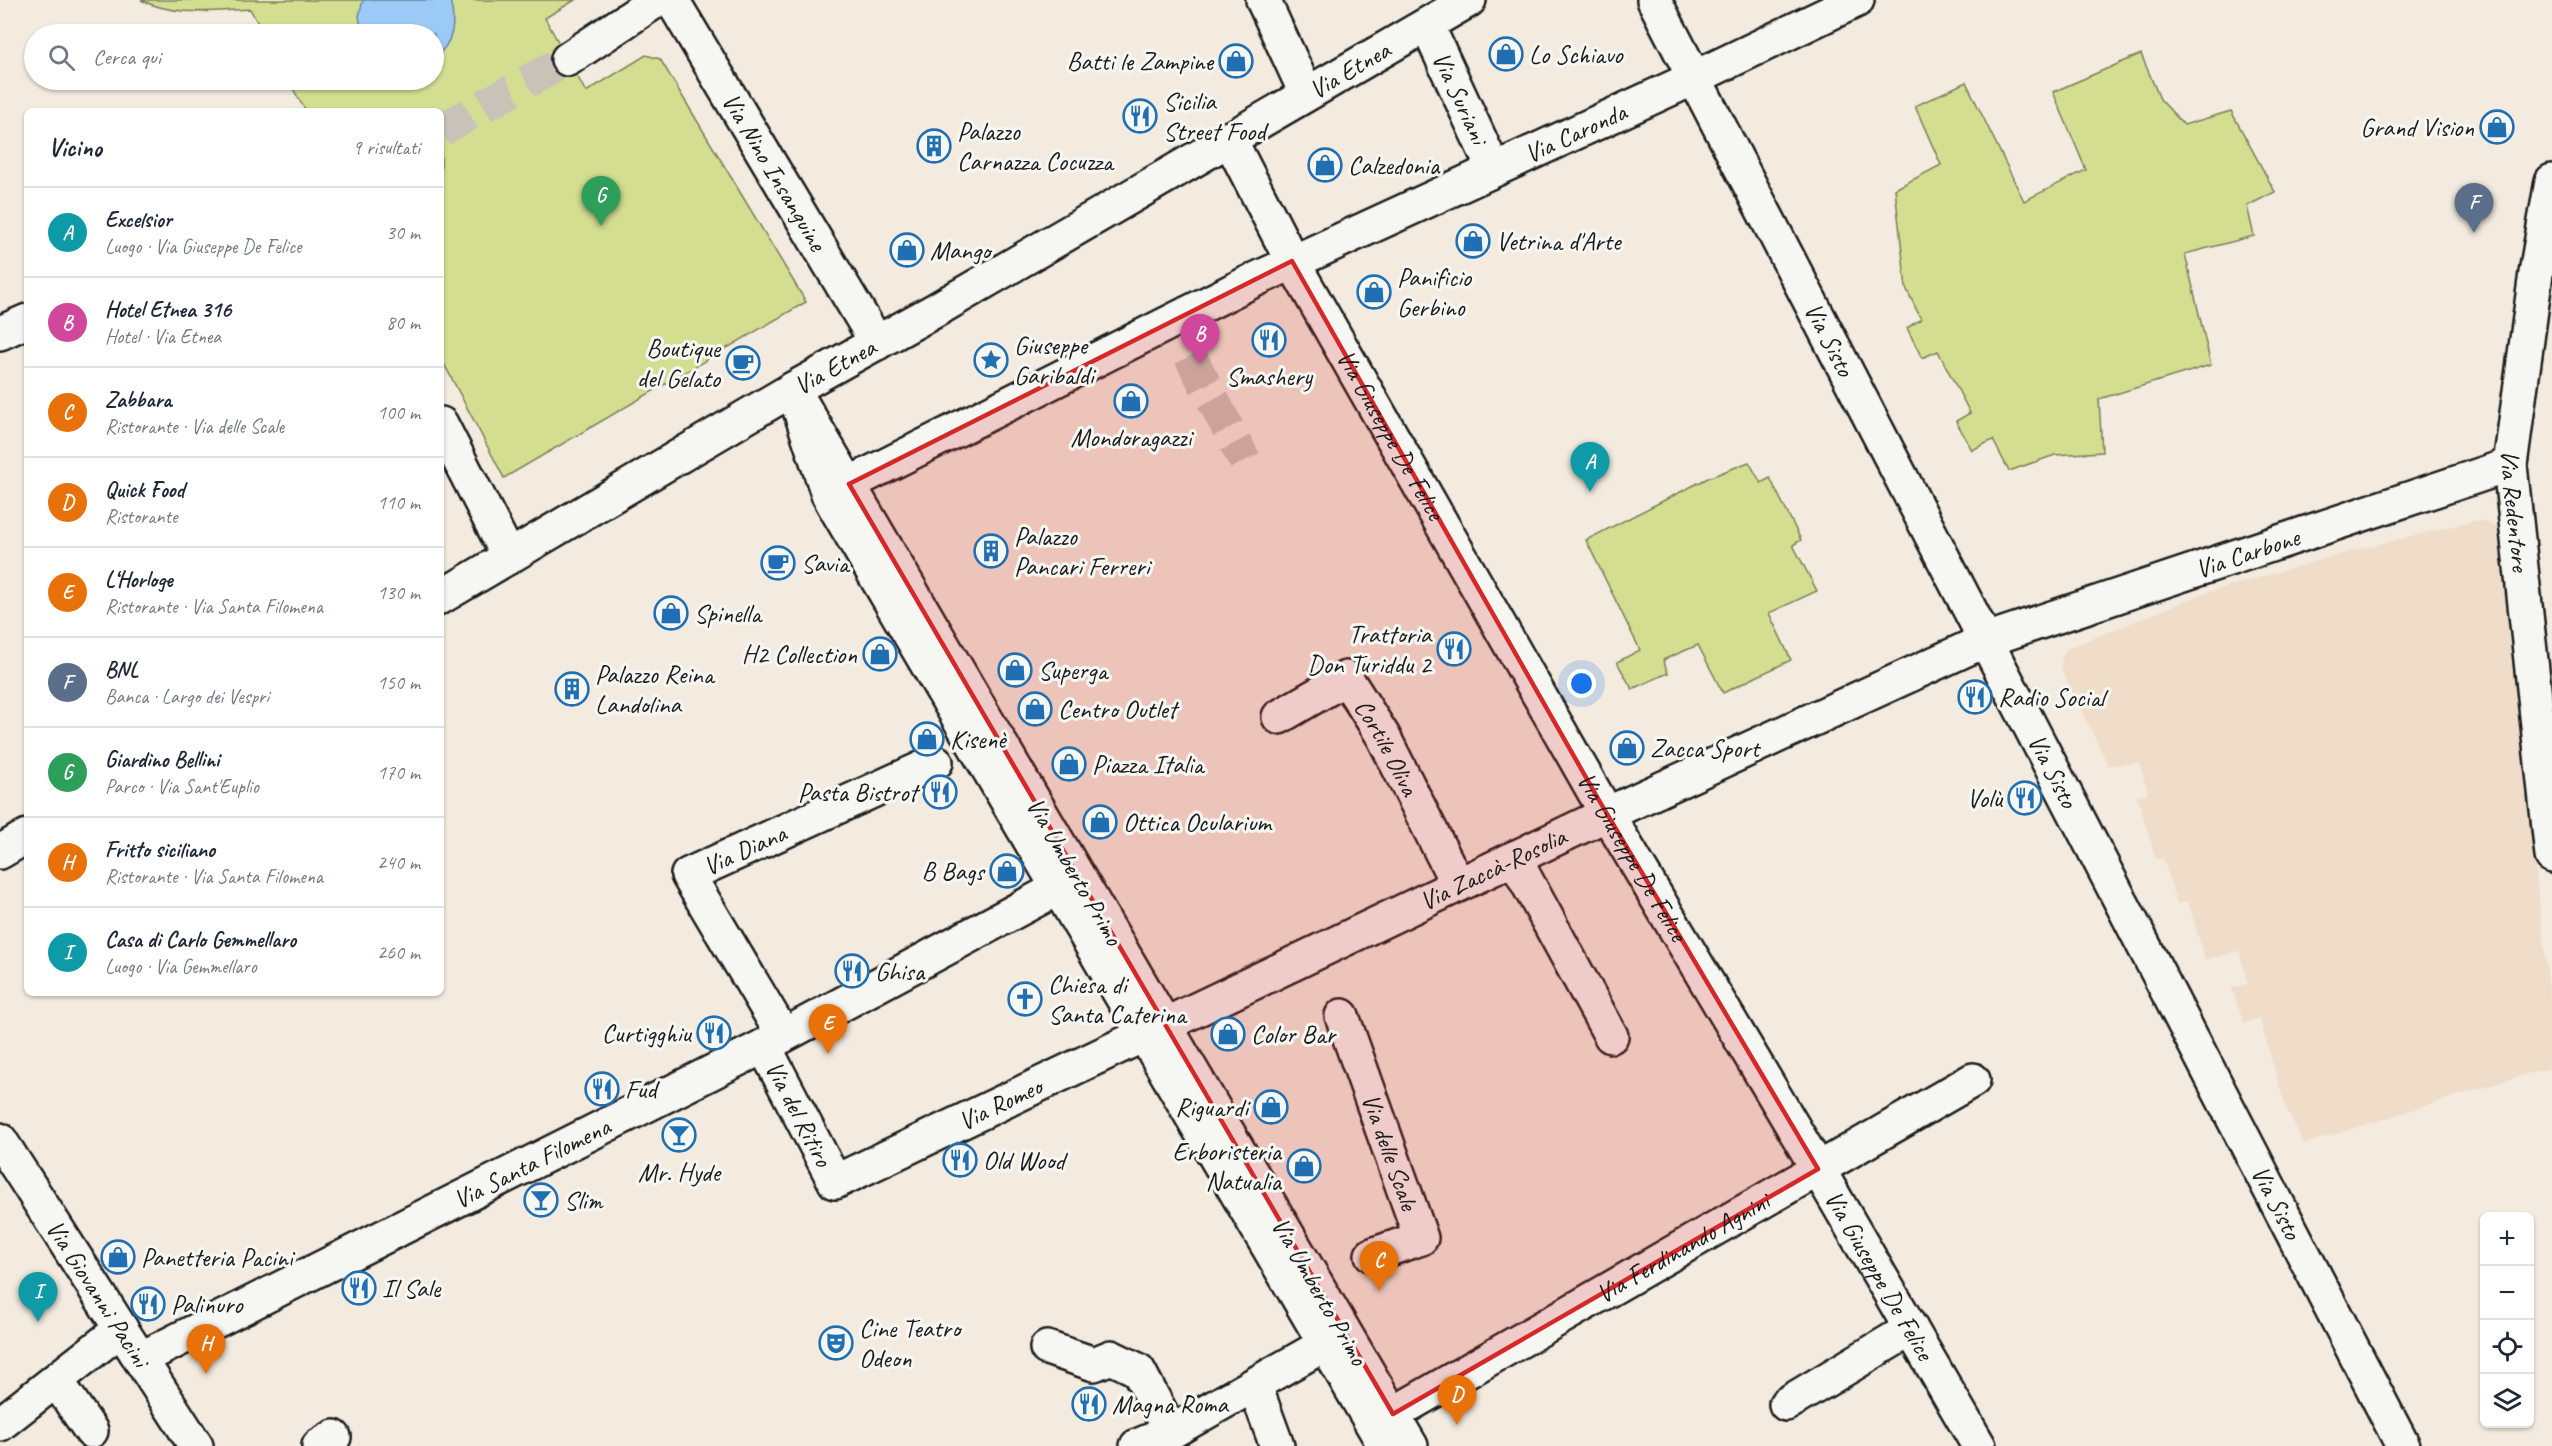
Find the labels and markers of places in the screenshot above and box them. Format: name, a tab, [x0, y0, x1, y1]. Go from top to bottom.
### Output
shop icon: Lo Schiavo	[1488, 36, 1524, 72]
place label: Lo Schiavo	[1529, 38, 1624, 71]
shop icon: Batti le Zampine	[1218, 43, 1254, 79]
place label: Batti le Zampine	[1067, 45, 1215, 78]
place label: Sicilia Street Food	[1163, 85, 1269, 148]
restaurant icon: Sicilia Street Food	[1122, 98, 1158, 134]
shop icon: Grand Vision	[2479, 109, 2515, 145]
place label: Grand Vision	[2360, 111, 2474, 144]
place label: Palazzo Carnazza Cocuzza	[957, 115, 1115, 178]
building icon: Palazzo Carnazza Cocuzza	[916, 128, 952, 164]
shop icon: Calzedonia	[1307, 147, 1343, 183]
place label: Calzedonia	[1348, 149, 1441, 182]
pin: G	[582, 176, 620, 226]
pin: F	[2454, 184, 2494, 233]
shop icon: Vetrina d'Arte	[1455, 223, 1491, 259]
place label: Vetrina d'Arte	[1496, 225, 1623, 258]
shop icon: Mango	[889, 232, 925, 268]
place label: Mango	[930, 234, 993, 267]
place label: Panificio Gerbino	[1397, 261, 1473, 324]
shop icon: Panificio Gerbino	[1356, 274, 1392, 310]
pin: B	[1180, 314, 1220, 364]
restaurant icon: Smashery	[1251, 322, 1287, 358]
place label: Giuseppe Garibaldi	[1014, 329, 1097, 392]
place label: Boutique del Gelato	[637, 332, 722, 395]
place icon: Giuseppe Garibaldi	[973, 342, 1009, 378]
cafe icon: Boutique del Gelato	[725, 345, 761, 381]
place label: Smashery	[1226, 360, 1314, 393]
shop icon: Mondoragazzi	[1113, 383, 1149, 419]
place label: Mondoragazzi	[1071, 421, 1195, 454]
pin: A	[1570, 442, 1610, 492]
place label: Palazzo Pancari Ferreri	[1014, 520, 1153, 583]
building icon: Palazzo Pancari Ferreri	[973, 533, 1009, 569]
cafe icon: Savia	[760, 545, 796, 581]
place label: Savia	[801, 547, 851, 580]
shop icon: Spinella	[653, 595, 689, 631]
place label: Spinella	[694, 597, 763, 630]
place label: Trattoria Don Turiddu 2	[1307, 618, 1433, 681]
restaurant icon: Trattoria Don Turiddu 2	[1436, 631, 1472, 667]
shop icon: H2 Collection	[862, 636, 898, 672]
place label: H2 Collection	[742, 638, 857, 671]
shop icon: Superga	[997, 652, 1033, 688]
place label: Superga	[1038, 654, 1110, 687]
place label: Palazzo Reina Landolina	[595, 658, 716, 721]
building icon: Palazzo Reina Landolina	[554, 671, 590, 707]
restaurant icon: Radio Social	[1957, 679, 1993, 715]
place label: Radio Social	[1998, 681, 2109, 714]
shop icon: Centro Outlet	[1017, 691, 1053, 727]
place label: Centro Outlet	[1058, 693, 1180, 726]
shop icon: Kisenè	[909, 721, 945, 757]
place label: Kisenè	[950, 723, 1008, 756]
shop icon: Zacca Sport	[1609, 730, 1645, 766]
place label: Zacca Sport	[1650, 732, 1761, 765]
shop icon: Piazza Italia	[1051, 746, 1087, 782]
place label: Piazza Italia	[1092, 748, 1206, 781]
restaurant icon: Pasta Bistrot	[922, 774, 958, 810]
place label: Pasta Bistrot	[798, 776, 920, 809]
restaurant icon: Volù	[2007, 780, 2043, 816]
place label: Volù	[1967, 782, 2003, 815]
shop icon: Ottica Ocularium	[1082, 804, 1118, 840]
place label: Ottica Ocularium	[1123, 806, 1273, 839]
shop icon: B Bags	[989, 853, 1025, 889]
place label: B Bags	[921, 855, 986, 888]
restaurant icon: Ghisa	[834, 953, 870, 989]
place label: Ghisa	[875, 955, 926, 988]
place label: Chiesa di Santa Caterina	[1048, 968, 1188, 1031]
church icon: Chiesa di Santa Caterina	[1007, 981, 1043, 1017]
pin: E	[808, 1004, 848, 1054]
restaurant icon: Curtigghiu	[696, 1015, 732, 1051]
shop icon: Color Bar	[1210, 1016, 1246, 1052]
place label: Curtigghiu	[602, 1017, 692, 1050]
place label: Color Bar	[1251, 1018, 1338, 1051]
restaurant icon: Fud	[584, 1071, 620, 1107]
place label: Fud	[625, 1073, 660, 1106]
shop icon: Riguardi	[1253, 1089, 1289, 1125]
place label: Riguardi	[1175, 1091, 1251, 1124]
bar icon: Mr. Hyde	[661, 1117, 697, 1153]
place label: Erboristeria Natualia	[1173, 1135, 1283, 1198]
restaurant icon: Old Wood	[942, 1142, 978, 1178]
place label: Old Wood	[983, 1144, 1068, 1177]
shop icon: Erboristeria Natualia	[1286, 1148, 1322, 1184]
place label: Mr. Hyde	[638, 1156, 723, 1189]
bar icon: Slim	[523, 1182, 559, 1218]
place label: Slim	[564, 1184, 604, 1217]
shop icon: Panetteria Pacini	[100, 1239, 136, 1275]
place label: Panetteria Pacini	[141, 1241, 296, 1274]
pin: C	[1360, 1242, 1398, 1291]
restaurant icon: Il Sale	[341, 1270, 377, 1306]
pin: I	[18, 1272, 57, 1322]
place label: Il Sale	[382, 1272, 442, 1305]
restaurant icon: Palinuro	[130, 1286, 166, 1322]
place label: Palinuro	[171, 1288, 244, 1321]
place label: Cine Teatro Odeon	[859, 1312, 963, 1375]
pin: H	[186, 1324, 226, 1374]
theatre icon: Cine Teatro Odeon	[818, 1325, 854, 1361]
pin: D	[1438, 1376, 1476, 1425]
restaurant icon: Magna Roma	[1071, 1386, 1107, 1422]
place label: Magna Roma	[1112, 1388, 1229, 1421]

